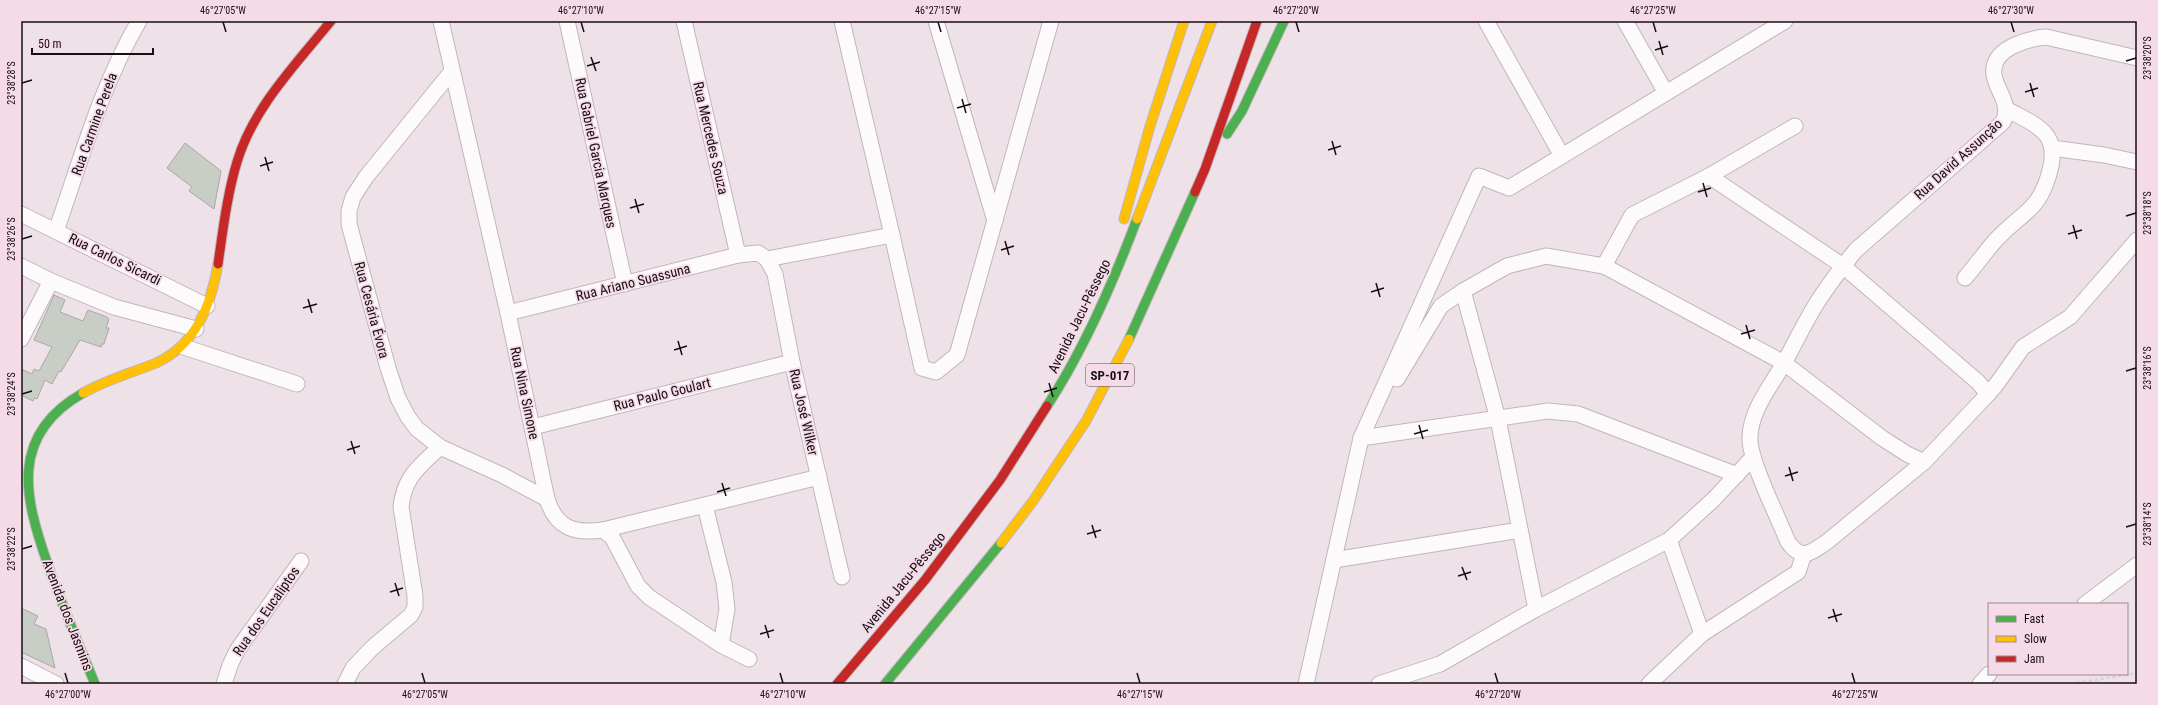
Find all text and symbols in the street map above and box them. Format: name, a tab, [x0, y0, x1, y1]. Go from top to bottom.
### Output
text: 46°27'05"W	[200, 5, 246, 16]
text: 46°27'10"W	[558, 5, 604, 16]
text: 46°27'15"W	[915, 5, 961, 16]
text: 46°27'20"W	[1273, 5, 1319, 16]
text: 46°27'25"W	[1630, 5, 1676, 16]
text: 46°27'30"W	[1988, 5, 2034, 16]
scale bar	[32, 30, 153, 56]
text: 23°38'20"S	[2142, 36, 2153, 80]
text: 50 m	[38, 37, 62, 51]
text: 23°38'28"S	[6, 61, 17, 105]
street label: Rua Carmine Perela	[68, 70, 120, 178]
street label: Rua Gabriel Garcia Marques	[572, 76, 620, 230]
street label: Rua Mercedes Souza	[690, 80, 732, 196]
street label: Rua David Assunção	[1911, 115, 2005, 203]
text: 23°38'18"S	[2142, 191, 2153, 235]
text: 23°38'26"S	[6, 217, 17, 261]
street label: Rua Carlos Sicardi	[66, 230, 164, 288]
street label: Avenida Jacu-Pêssego	[1044, 256, 1114, 376]
street label: Rua Cesária Évora	[351, 260, 394, 360]
street label: Rua Ariano Suassuna	[574, 260, 692, 304]
street label: Rua Nina Simone	[507, 345, 543, 441]
text: 23°38'16"S	[2142, 346, 2153, 390]
road number: SP-017	[1086, 364, 1134, 386]
street label: Rua José Wilker	[786, 367, 822, 457]
text: 23°38'24"S	[6, 372, 17, 416]
street label: Rua Paulo Goulart	[612, 374, 712, 414]
text: 23°38'14"S	[2142, 502, 2153, 546]
text: 23°38'22"S	[6, 527, 17, 571]
street label: Avenida Jacu-Pêssego	[858, 528, 948, 636]
street label: Avenida dos Jasmins	[39, 557, 97, 673]
street label: Rua dos Eucaliptos	[229, 563, 303, 659]
legend	[1988, 603, 2128, 675]
text: Fast	[2024, 612, 2045, 626]
text: Slow	[2024, 632, 2047, 646]
text: Jam	[2024, 652, 2045, 666]
text: 46°27'00"W	[45, 689, 91, 700]
text: 46°27'05"W	[402, 689, 448, 700]
text: 46°27'10"W	[760, 689, 806, 700]
text: 46°27'15"W	[1117, 689, 1163, 700]
text: 46°27'20"W	[1475, 689, 1521, 700]
text: 46°27'25"W	[1832, 689, 1878, 700]

